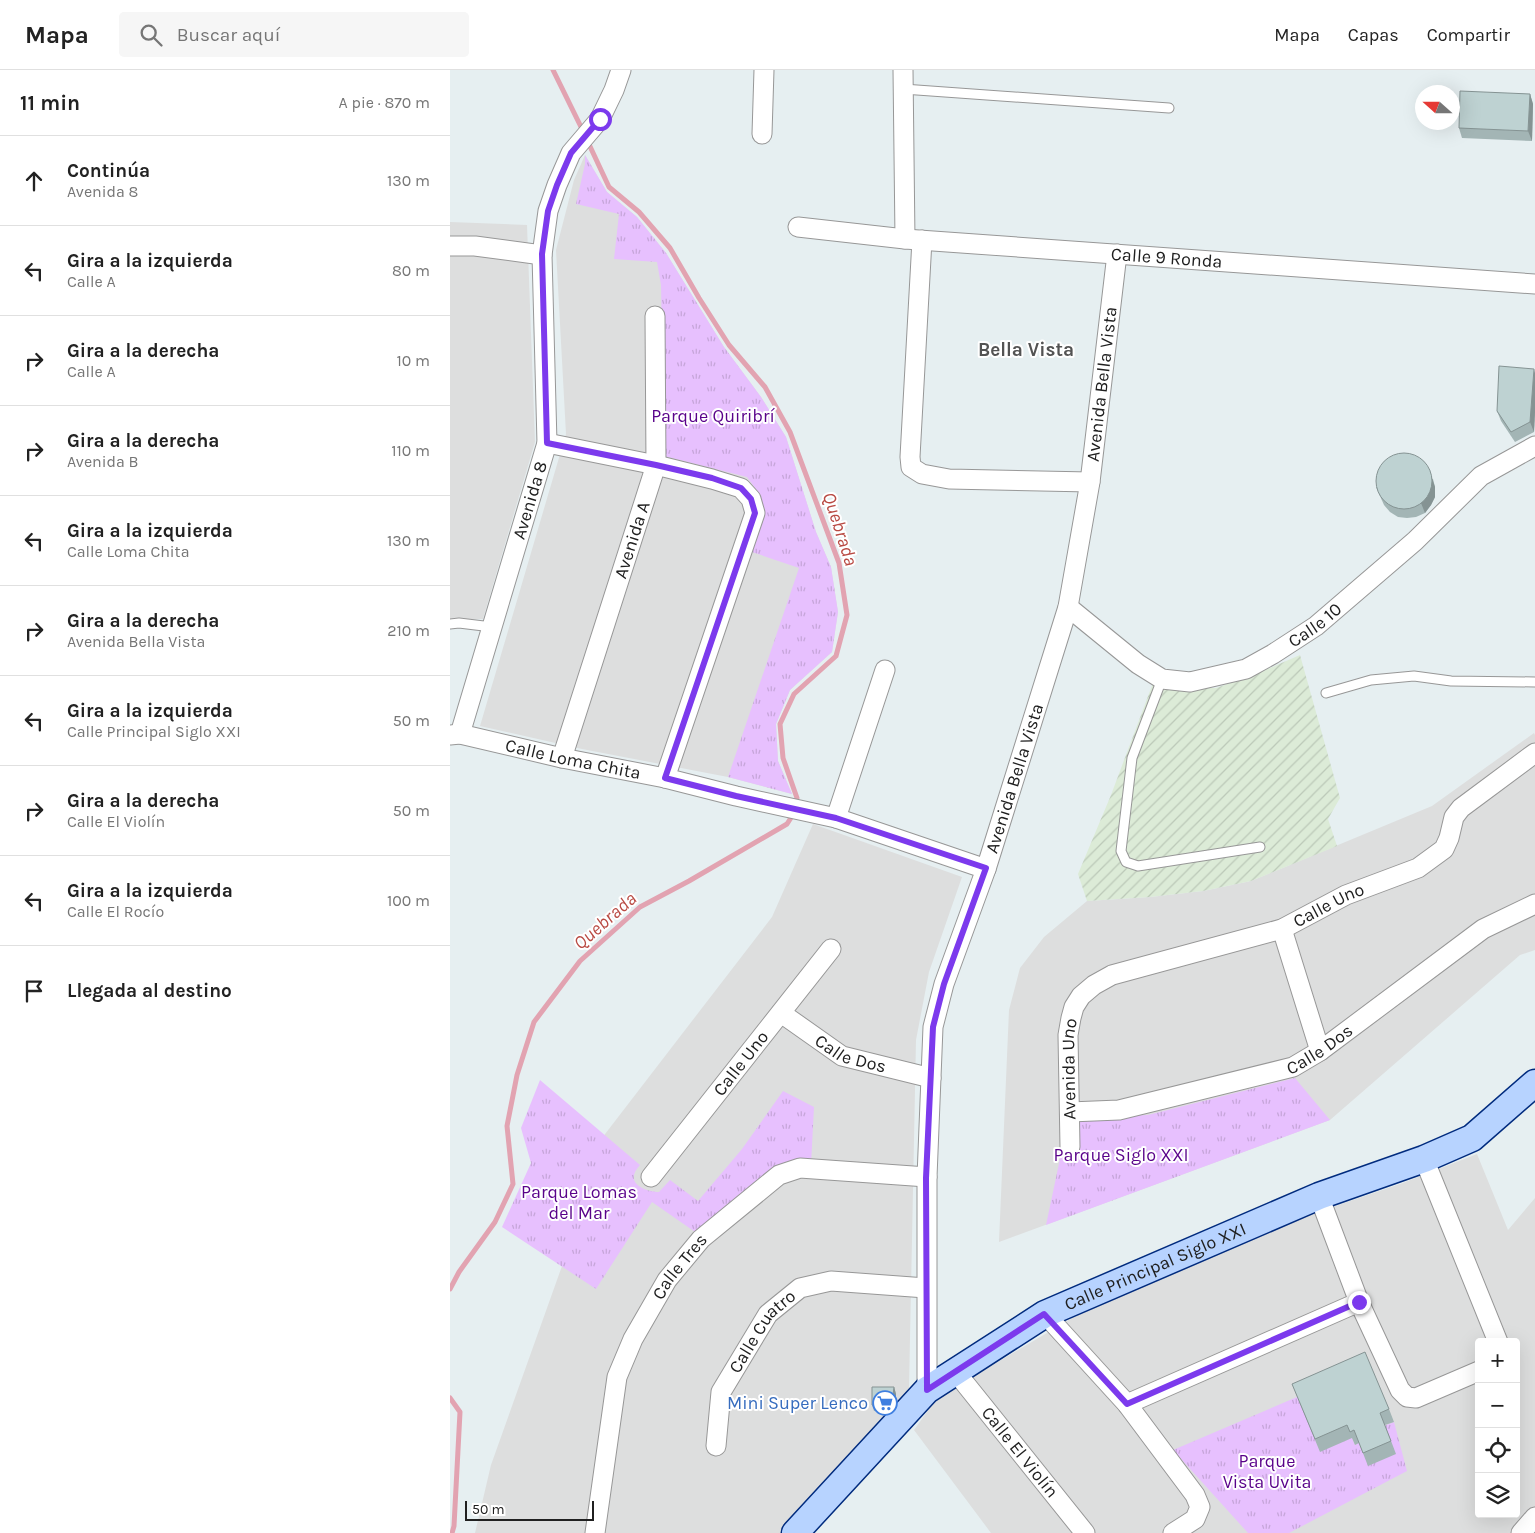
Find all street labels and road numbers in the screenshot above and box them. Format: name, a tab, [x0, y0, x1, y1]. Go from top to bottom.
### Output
street label: Calle 9 Ronda	[1110, 243, 1223, 273]
street label: Avenida Bella Vista	[1082, 305, 1122, 463]
street label: Avenida 8	[508, 459, 552, 542]
street label: Avenida A	[609, 499, 655, 581]
street label: Calle 10	[1284, 598, 1346, 652]
street label: Avenida Bella Vista	[981, 701, 1048, 856]
street label: Calle Loma Chita	[503, 734, 643, 784]
street label: Calle Uno	[1289, 878, 1367, 932]
street label: Avenida Uno	[1057, 1016, 1082, 1120]
street label: Calle Dos	[1284, 1019, 1357, 1079]
street label: Calle Uno	[708, 1026, 773, 1100]
street label: Calle Dos	[811, 1029, 889, 1078]
street label: Calle Principal Siglo XXI	[1061, 1218, 1249, 1315]
street label: Calle Tres	[647, 1229, 712, 1303]
street label: Calle Cuatro	[724, 1285, 800, 1377]
street label: Calle El Violín	[977, 1402, 1063, 1502]

